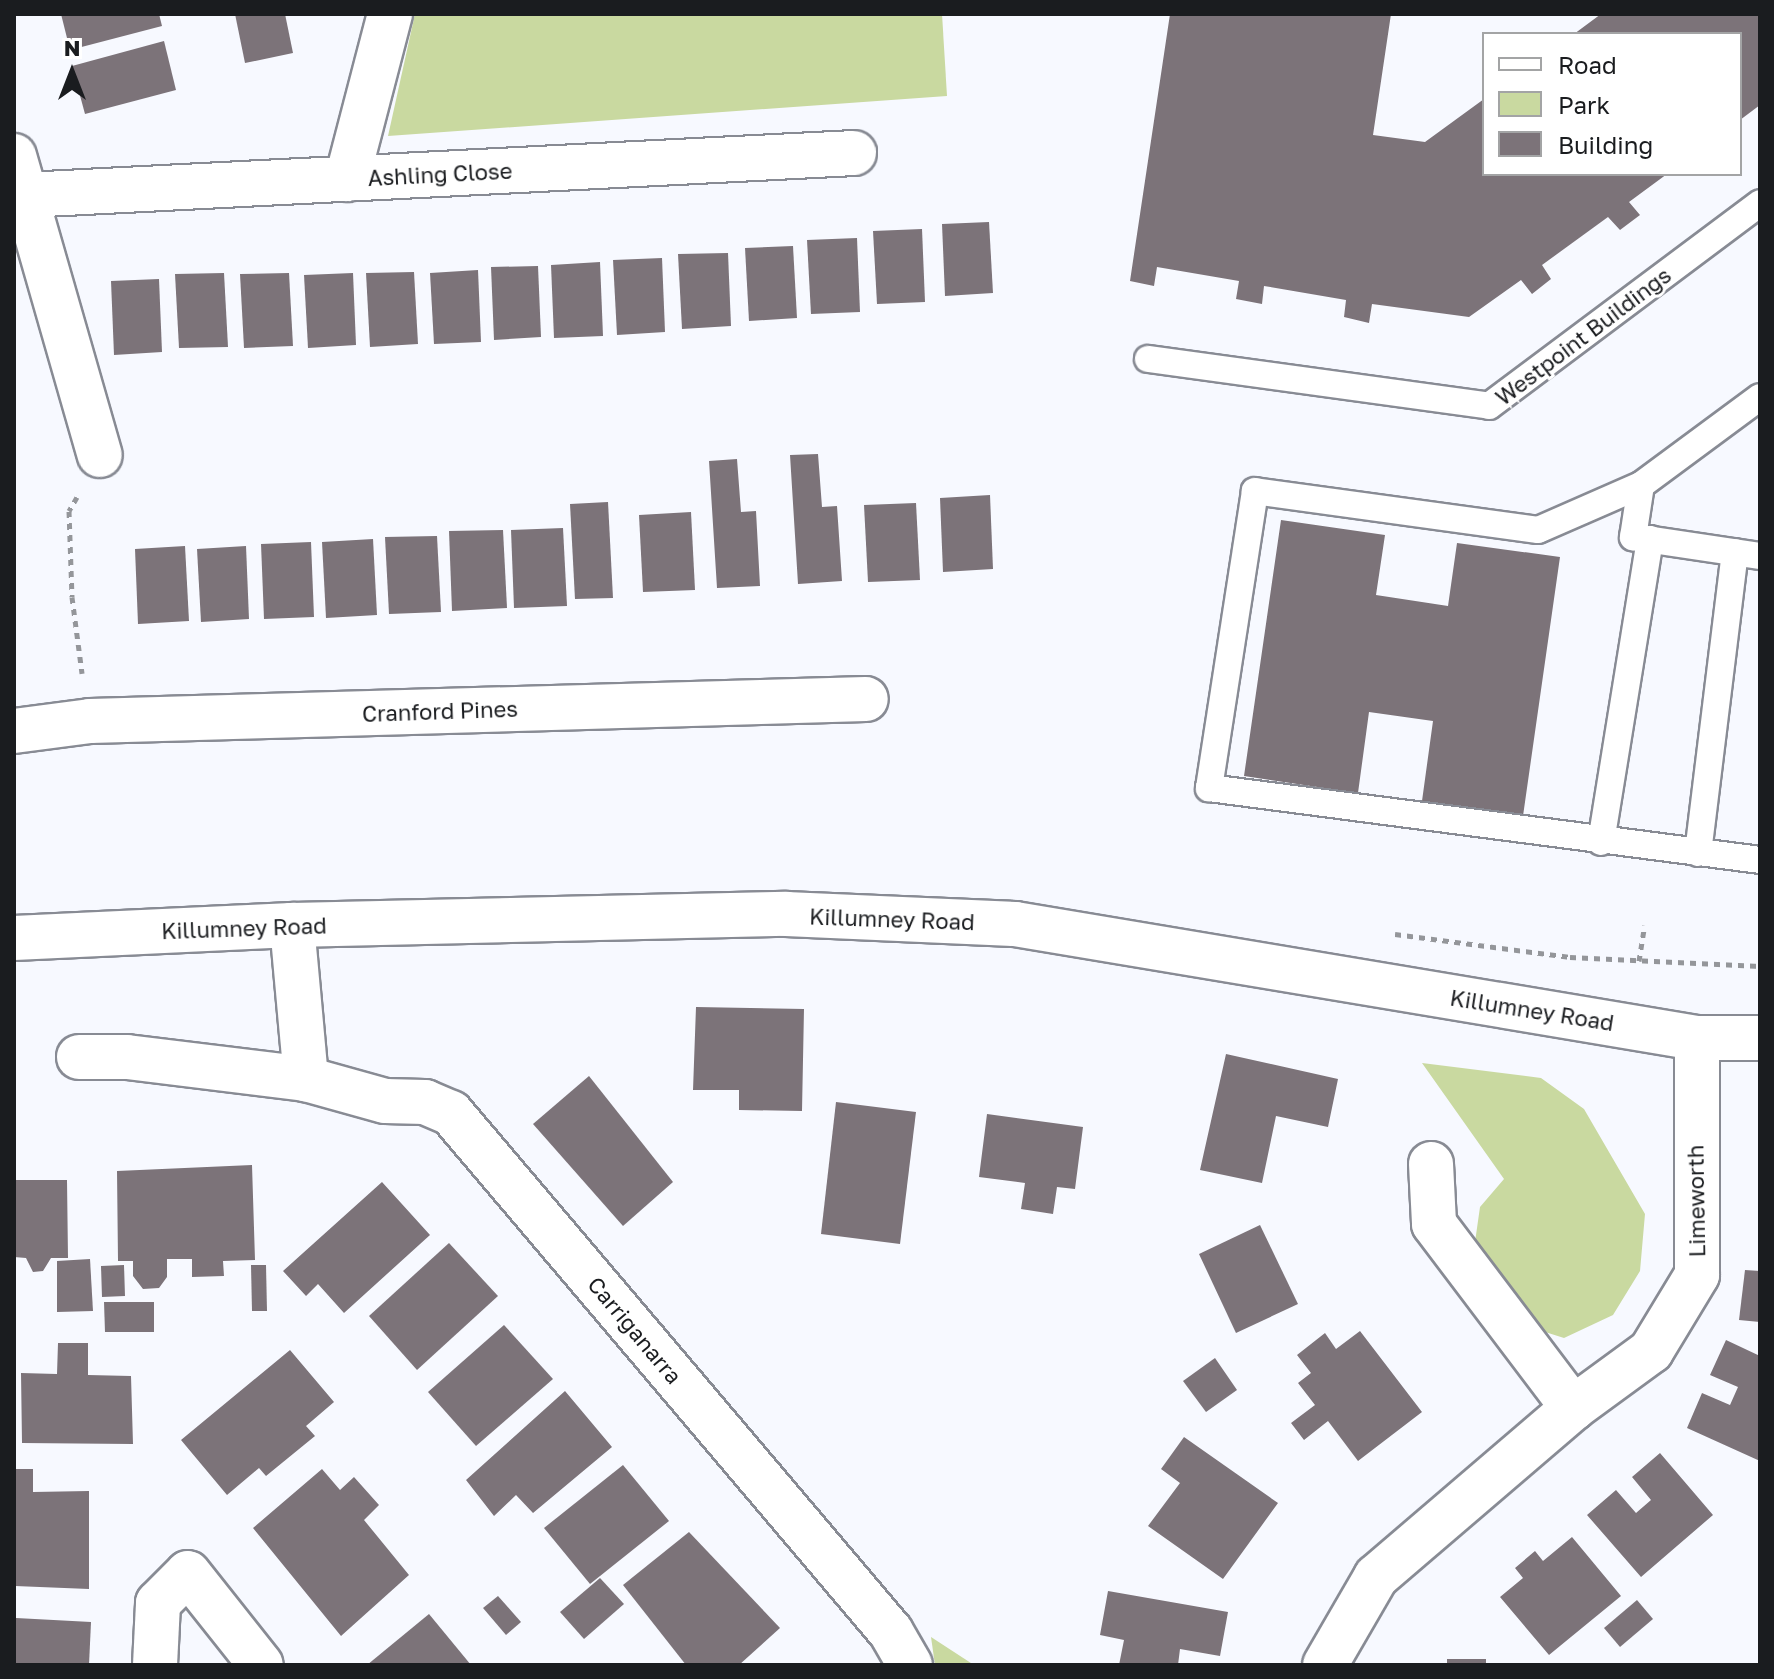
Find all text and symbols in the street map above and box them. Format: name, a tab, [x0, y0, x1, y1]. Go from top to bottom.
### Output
north arrow	[32, 32, 112, 112]
legend	[1482, 32, 1742, 176]
text: N	[64, 34, 80, 61]
text: Road	[1558, 50, 1617, 79]
text: Park	[1558, 90, 1610, 119]
text: Building	[1558, 130, 1653, 159]
street label: Ashling Close	[367, 157, 513, 191]
street label: Westpoint Buildings	[1490, 261, 1676, 411]
street label: Cranford Pines	[362, 695, 518, 727]
street label: Killumney Road	[809, 903, 975, 935]
street label: Killumney Road	[161, 912, 327, 944]
street label: Killumney Road	[1448, 984, 1616, 1036]
street label: Limeworth	[1682, 1144, 1710, 1258]
street label: Carriganarra	[583, 1271, 687, 1389]

